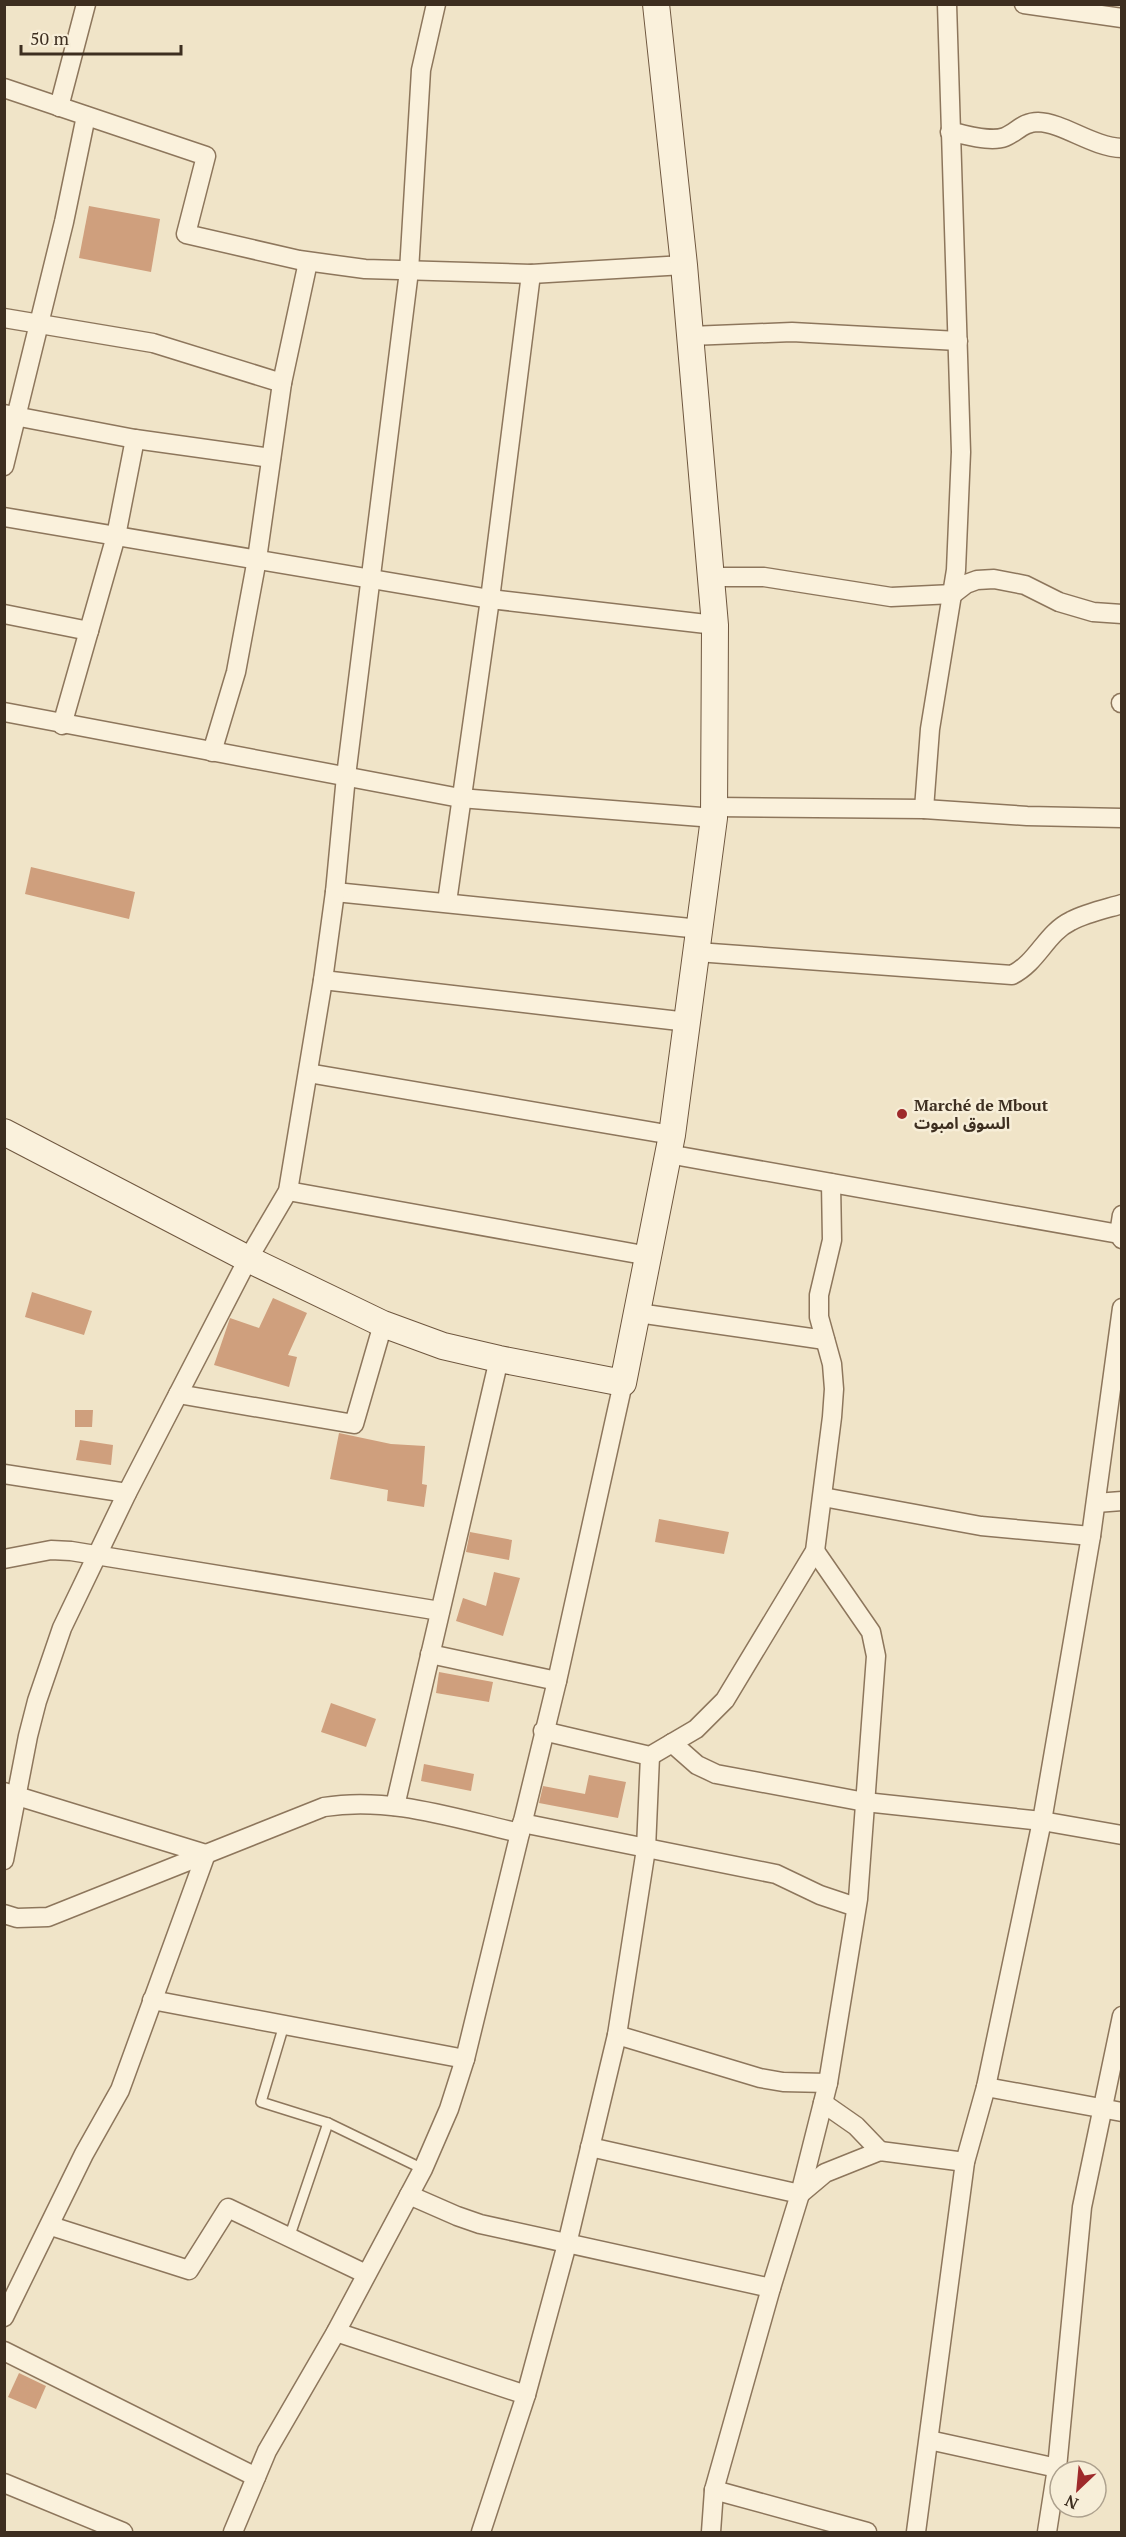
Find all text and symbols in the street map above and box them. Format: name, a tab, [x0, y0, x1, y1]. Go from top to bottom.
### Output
scale bar	[21, 18, 182, 56]
text: 50 m	[30, 26, 70, 50]
place label: Marché de Mbout السوق امبوت	[914, 1094, 1049, 1134]
marker: Marché de Mbout السوق امبوت	[895, 1107, 909, 1121]
north arrow	[1048, 2459, 1108, 2519]
text: N	[1061, 2490, 1082, 2515]

